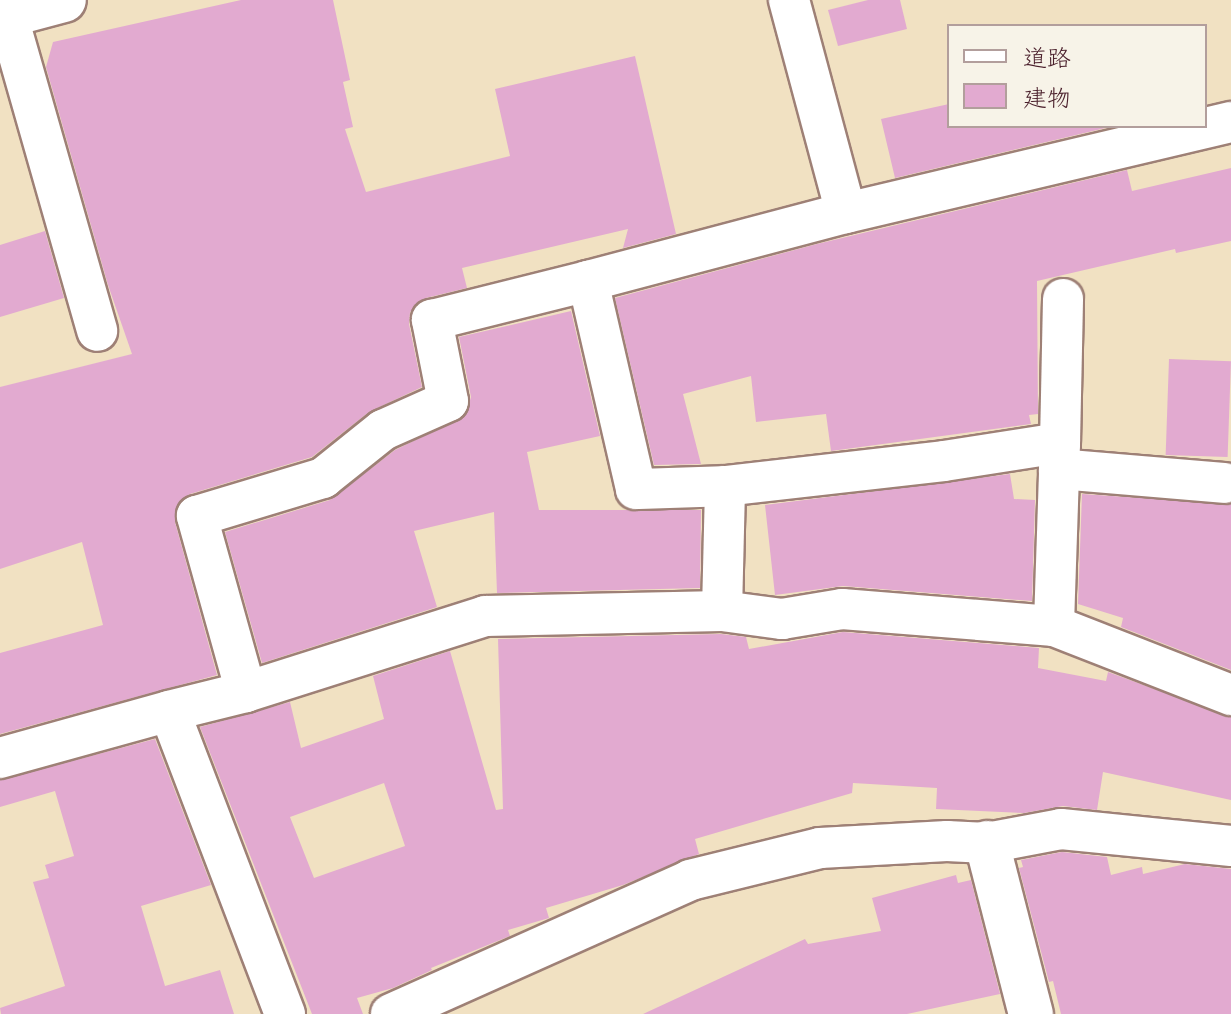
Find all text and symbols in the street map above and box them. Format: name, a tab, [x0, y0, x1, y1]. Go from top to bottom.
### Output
legend	[947, 24, 1207, 128]
text: 道路	[1023, 44, 1071, 75]
text: 建物	[1023, 84, 1071, 115]

